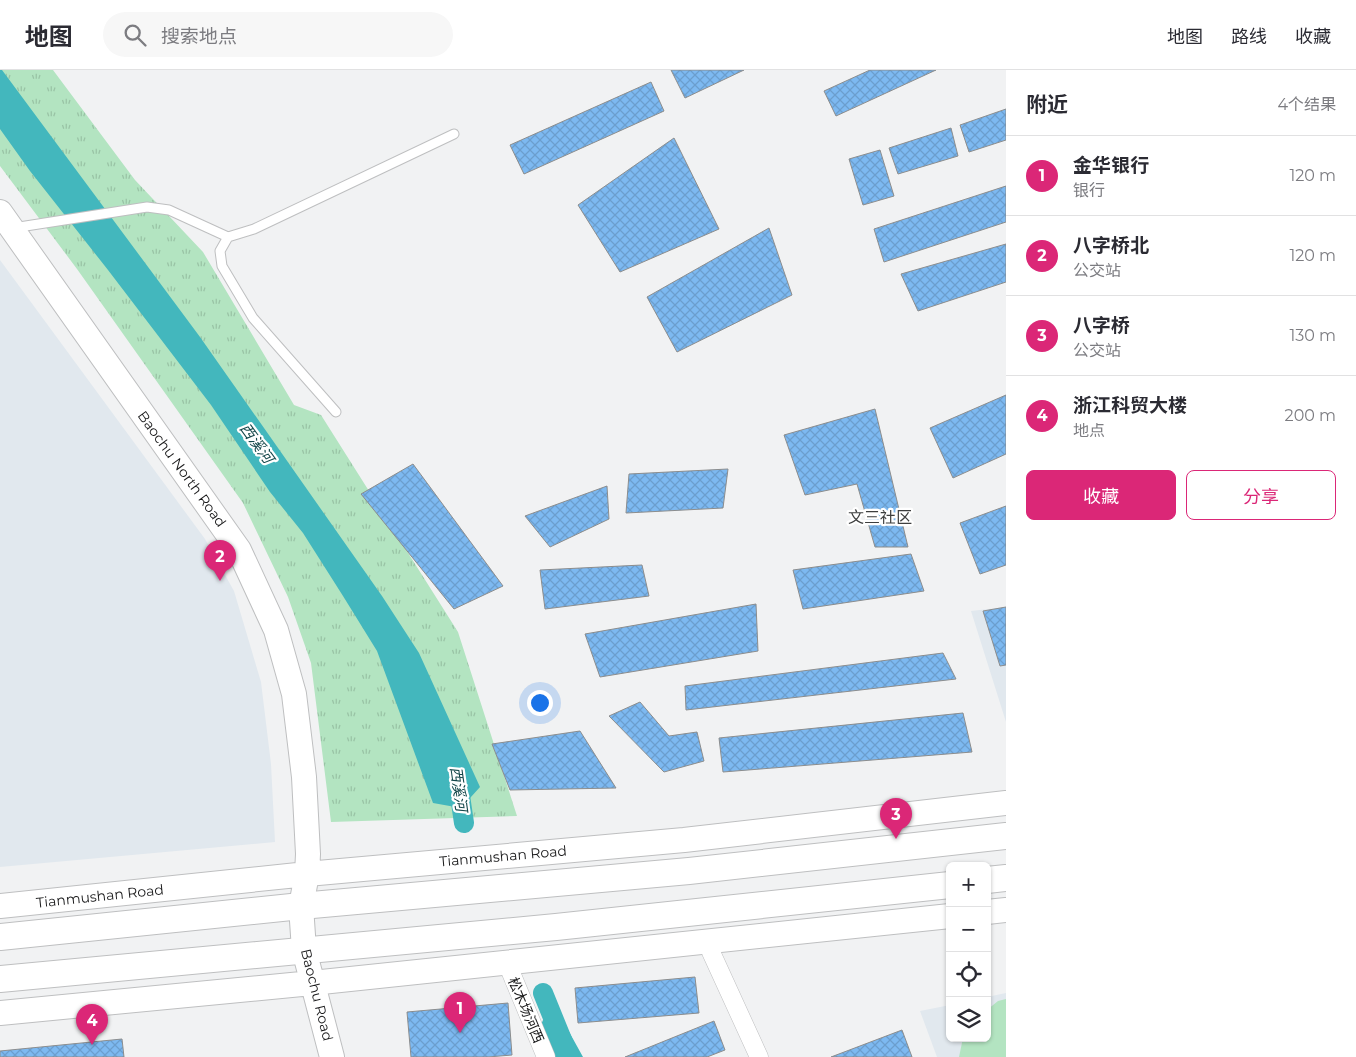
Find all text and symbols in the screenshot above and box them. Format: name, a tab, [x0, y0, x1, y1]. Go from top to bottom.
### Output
search box	[103, 12, 453, 57]
icon: search	[121, 21, 149, 49]
text: 地图	[25, 22, 73, 51]
text: 搜索地点	[161, 25, 237, 48]
text: 地图	[1167, 26, 1203, 48]
text: 路线	[1231, 26, 1267, 48]
text: 收藏	[1295, 26, 1331, 48]
text: 附近	[1026, 92, 1068, 117]
text: 4个结果	[1277, 95, 1336, 114]
text: 金华银行	[1073, 154, 1149, 177]
text: 1	[1039, 166, 1045, 185]
text: 120 m	[1289, 166, 1336, 185]
text: 银行	[1073, 181, 1105, 200]
text: 八字桥北	[1073, 234, 1149, 257]
text: 2	[1037, 246, 1047, 265]
text: 120 m	[1289, 246, 1336, 265]
text: 公交站	[1073, 261, 1121, 280]
text: 八字桥	[1073, 314, 1130, 337]
text: 3	[1037, 326, 1047, 345]
text: 130 m	[1289, 326, 1336, 345]
text: 公交站	[1073, 341, 1121, 360]
text: 浙江科贸大楼	[1073, 394, 1187, 417]
text: 4	[1036, 406, 1048, 425]
text: 200 m	[1285, 406, 1336, 425]
street label: Baochu North Road	[134, 407, 230, 531]
water label: 西溪河	[236, 419, 280, 469]
text: 地点	[1073, 421, 1105, 440]
button: 收藏	[1026, 470, 1176, 520]
button: 分享	[1186, 470, 1336, 520]
district label: 文三社区	[848, 508, 912, 527]
pin: 2	[204, 540, 236, 581]
your location	[527, 690, 553, 716]
water label: 西溪河	[446, 765, 472, 816]
pin: 3	[880, 798, 912, 839]
street label: Tianmushan Road	[438, 841, 568, 871]
map controls	[946, 862, 991, 1042]
button: +	[946, 862, 991, 907]
street label: Tianmushan Road	[35, 880, 165, 912]
button: −	[946, 907, 991, 952]
street label: Baochu Road	[297, 947, 337, 1043]
button: locate	[946, 952, 991, 997]
street label: 松木场河西	[504, 974, 548, 1046]
pin: 1	[444, 992, 476, 1033]
button: layers	[946, 997, 991, 1042]
pin: 4	[76, 1004, 108, 1045]

